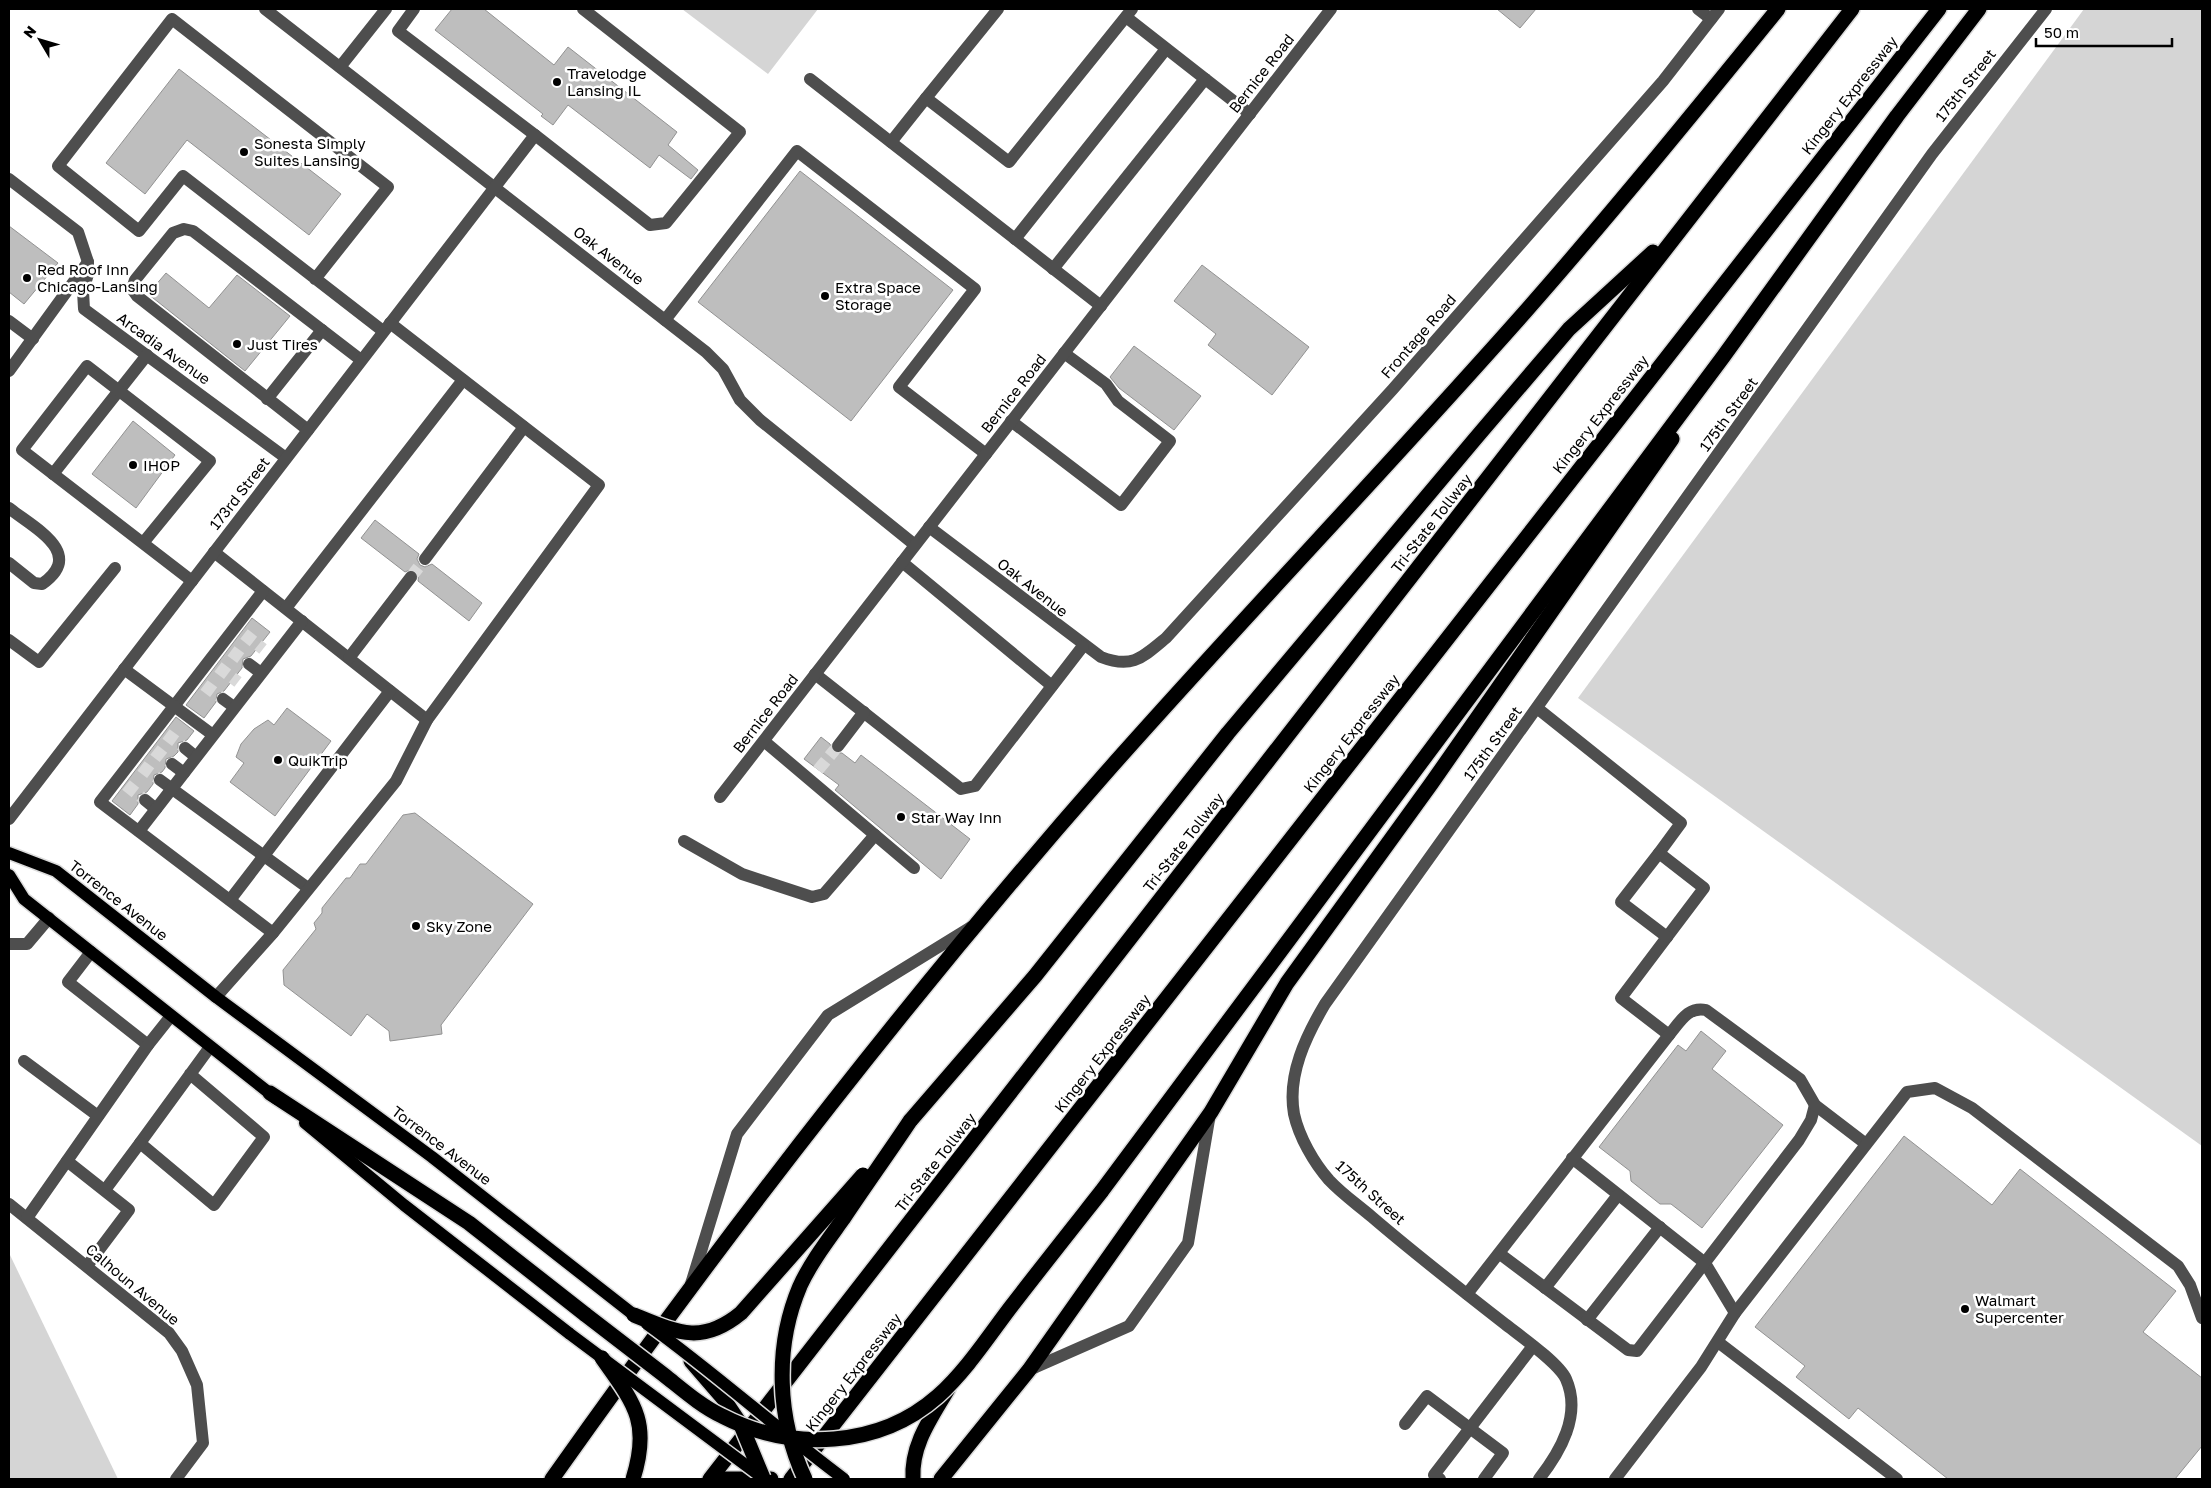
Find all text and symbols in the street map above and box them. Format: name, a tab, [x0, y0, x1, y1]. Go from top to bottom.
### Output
north arrow	[15, 15, 65, 65]
scale bar	[2036, 15, 2172, 47]
text: N	[19, 22, 39, 41]
text: 50 m	[2044, 23, 2079, 41]
street label: Bernice Road	[1225, 30, 1297, 116]
street label: Kingery Expressway	[1797, 32, 1901, 158]
street label: 175th Street	[1931, 45, 1999, 125]
place label: Travelodge Lansing IL	[567, 64, 647, 99]
marker: Travelodge Lansing IL	[551, 76, 563, 88]
place label: Sonesta Simply Suites Lansing	[254, 134, 366, 169]
marker: Sonesta Simply Suites Lansing	[238, 146, 250, 158]
street label: Oak Avenue	[570, 222, 648, 288]
place label: Red Roof Inn Chicago-Lansing	[37, 260, 158, 295]
marker: Red Roof Inn Chicago-Lansing	[21, 272, 33, 284]
place label: Extra Space Storage	[835, 278, 921, 313]
marker: Extra Space Storage	[819, 290, 831, 302]
street label: Frontage Road	[1377, 290, 1459, 382]
street label: Arcadia Avenue	[114, 308, 214, 388]
place label: Just Tires	[247, 335, 318, 353]
marker: Just Tires	[231, 338, 243, 350]
street label: Bernice Road	[977, 350, 1049, 436]
street label: Kingery Expressway	[1548, 351, 1652, 477]
street label: 175th Street	[1695, 373, 1761, 455]
street label: 173rd Street	[205, 453, 273, 533]
place label: IHOP	[143, 456, 180, 474]
marker: IHOP	[127, 459, 139, 471]
street label: Tri-State Tollway	[1387, 470, 1476, 576]
street label: Oak Avenue	[994, 554, 1072, 620]
street label: Bernice Road	[729, 670, 801, 756]
street label: Kingery Expressway	[1299, 670, 1403, 796]
street label: 175th Street	[1459, 702, 1525, 784]
place label: QuikTrip	[288, 751, 348, 769]
marker: QuikTrip	[272, 754, 284, 766]
street label: Tri-State Tollway	[1139, 789, 1228, 895]
place label: Star Way Inn	[911, 808, 1002, 826]
marker: Star Way Inn	[895, 811, 907, 823]
street label: Torrence Avenue	[66, 856, 172, 944]
place label: Sky Zone	[426, 917, 492, 935]
marker: Sky Zone	[410, 920, 422, 932]
street label: Kingery Expressway	[1050, 990, 1154, 1116]
street label: Torrence Avenue	[389, 1102, 496, 1188]
street label: Tri-State Tollway	[891, 1109, 980, 1215]
street label: 175th Street	[1333, 1156, 1409, 1228]
street label: Calhoun Avenue	[83, 1240, 184, 1329]
place label: Walmart Supercenter	[1975, 1291, 2064, 1326]
marker: Walmart Supercenter	[1959, 1303, 1971, 1315]
street label: Kingery Expressway	[801, 1309, 905, 1435]

